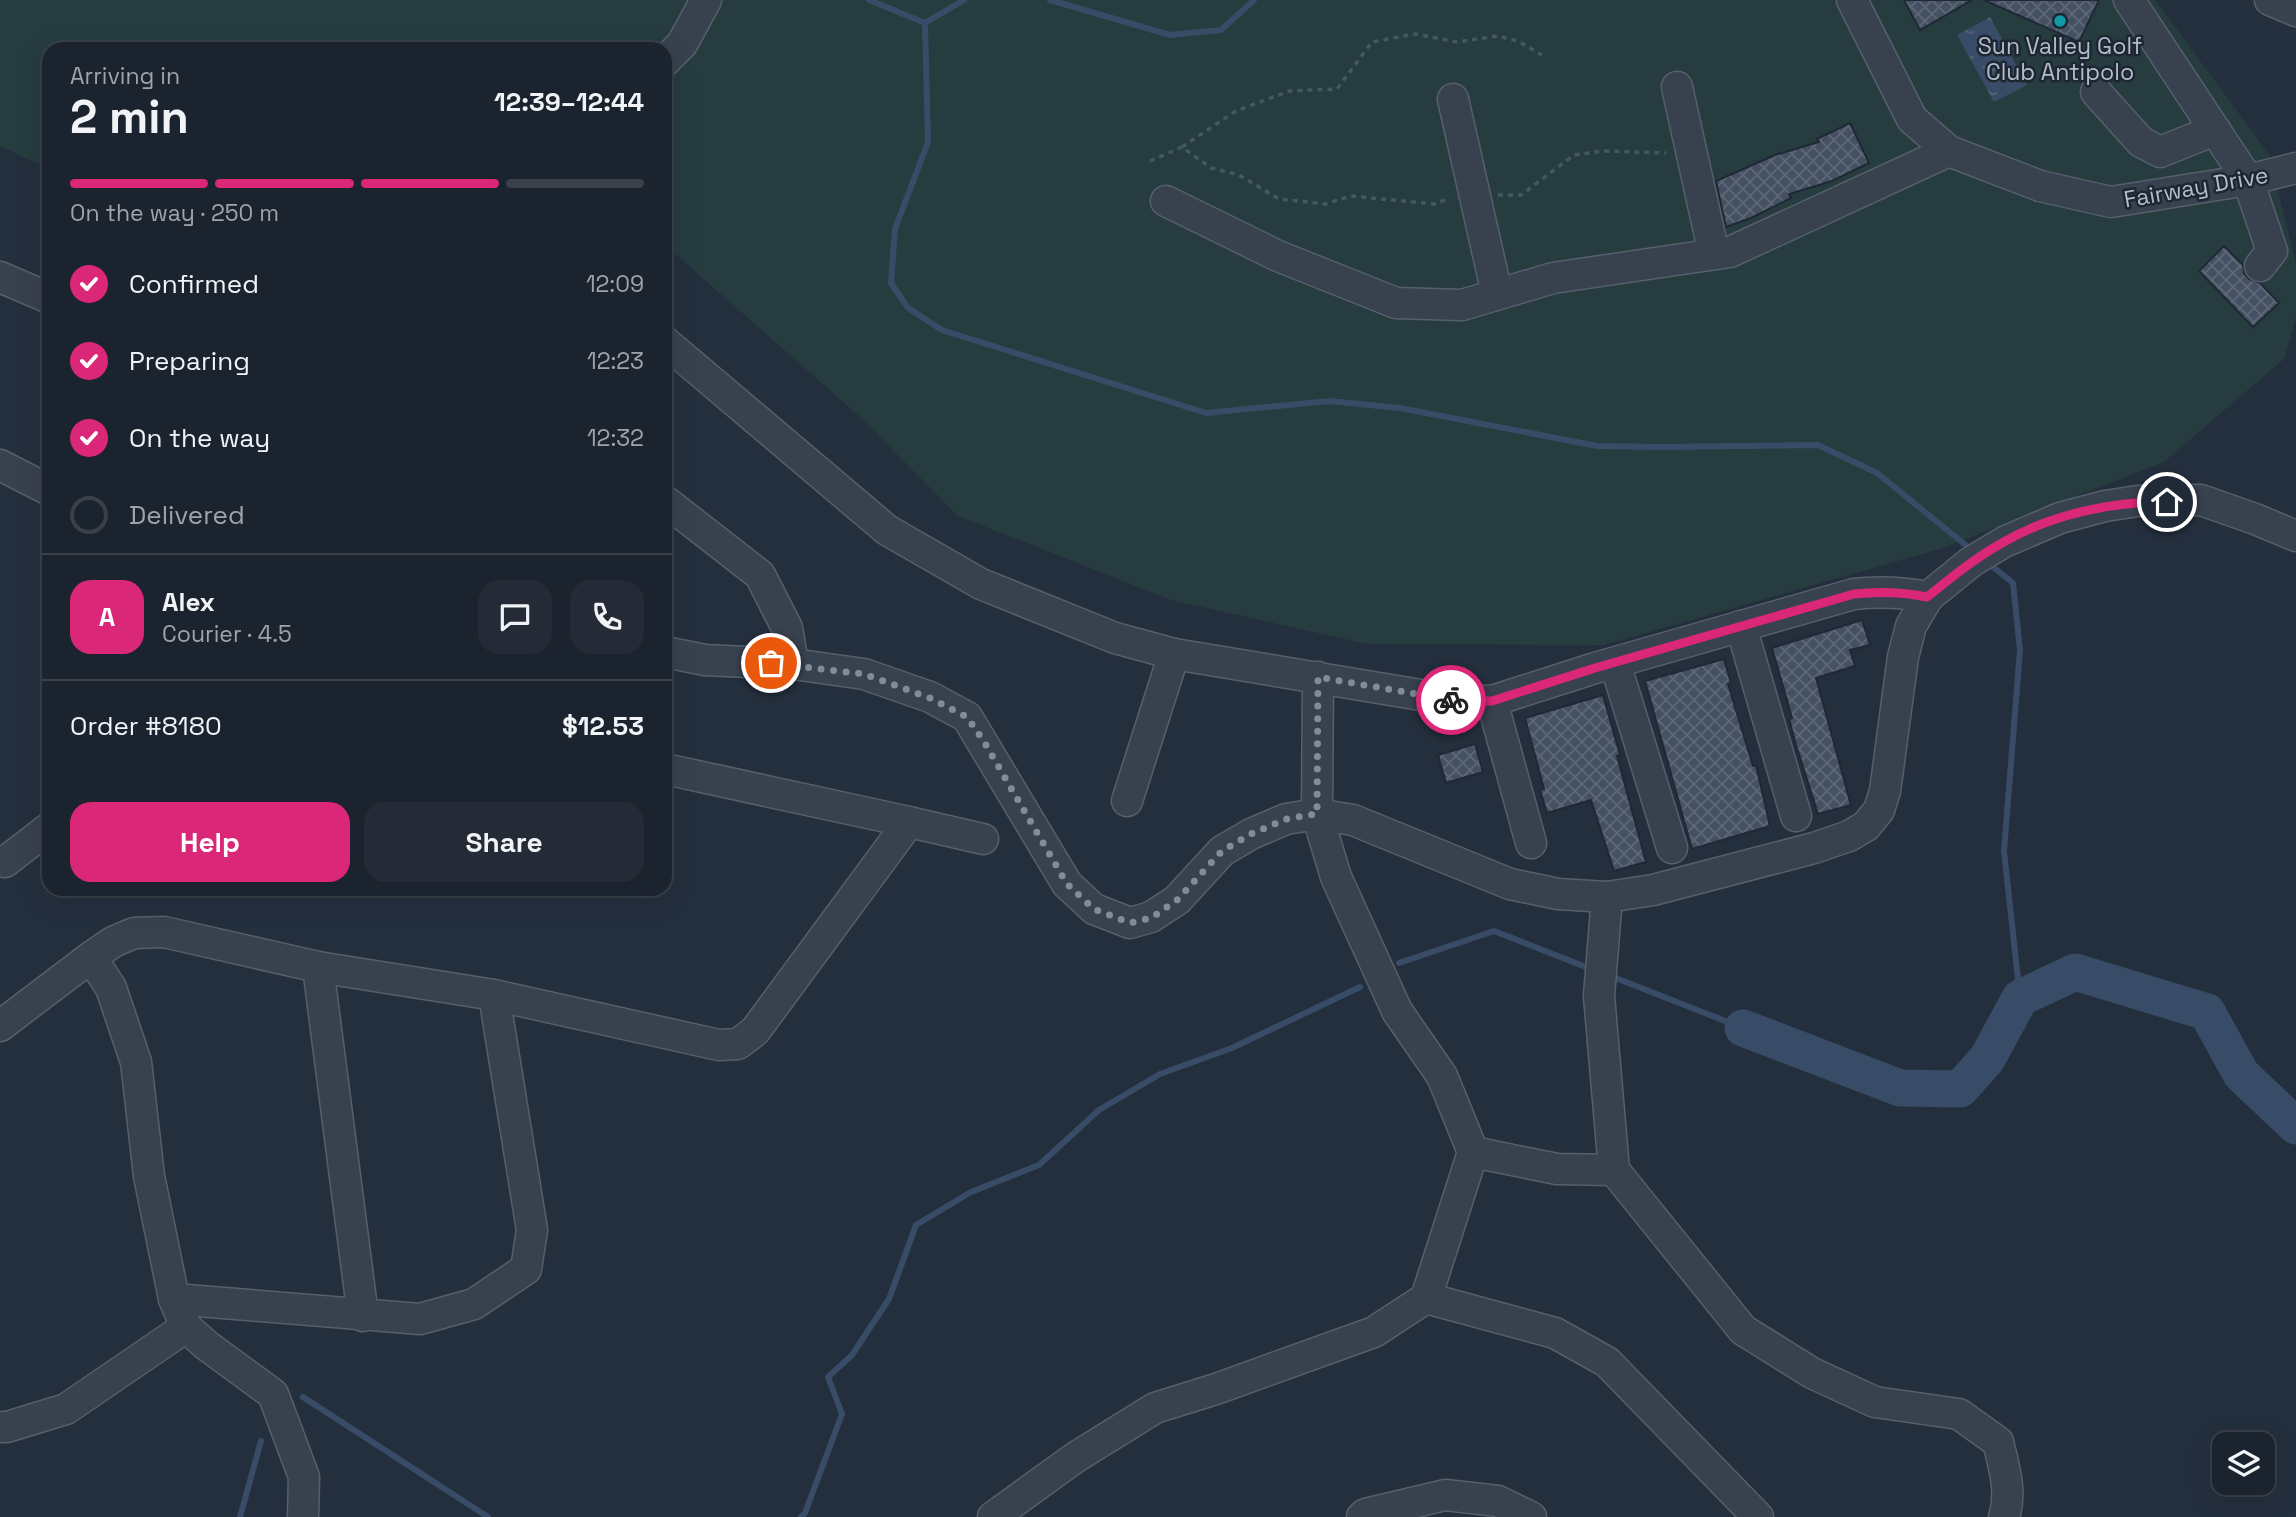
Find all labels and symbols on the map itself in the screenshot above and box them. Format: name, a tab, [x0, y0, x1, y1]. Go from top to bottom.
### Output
marker: Sun Valley Golf Club Antipolo	[2052, 13, 2068, 29]
place label: Sun Valley Golf Club Antipolo	[1978, 31, 2142, 87]
street label: Fairway Drive	[2121, 160, 2271, 214]
pin	[2137, 472, 2197, 532]
pin	[741, 633, 801, 693]
courier	[1416, 665, 1486, 735]

